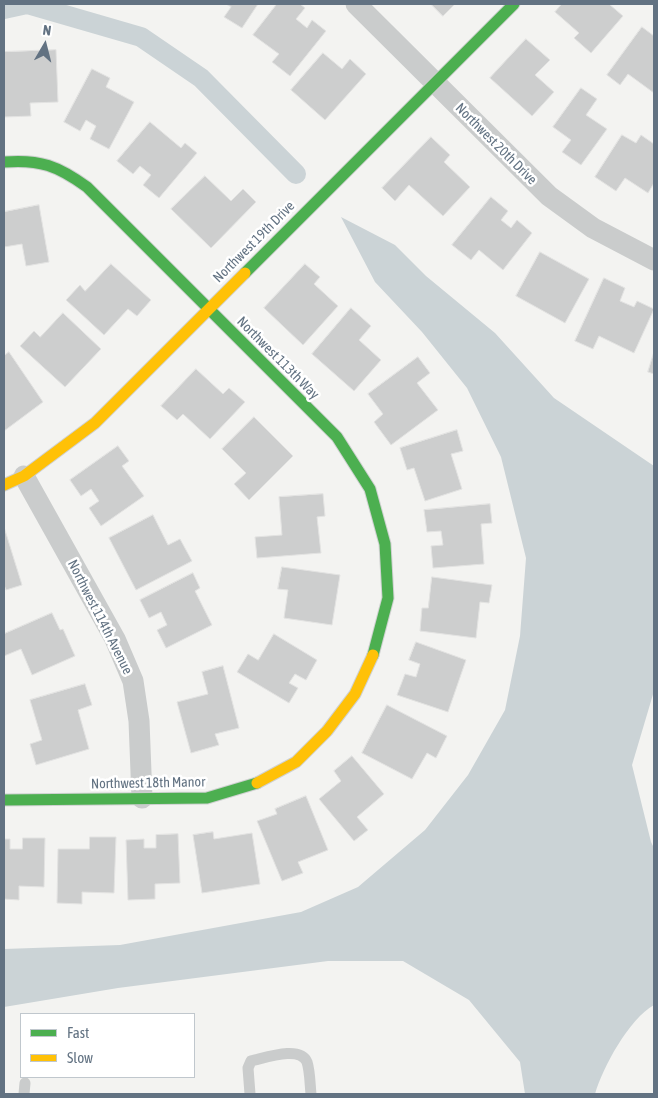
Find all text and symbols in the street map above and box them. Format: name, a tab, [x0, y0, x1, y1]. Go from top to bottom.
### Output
north arrow	[20, 20, 70, 70]
text: N	[42, 22, 52, 39]
street label: Northwest 20th Drive	[452, 100, 540, 188]
street label: Northwest 19th Drive	[210, 198, 298, 286]
street label: Northwest 113th Way	[233, 313, 323, 403]
street label: Northwest 114th Avenue	[64, 557, 136, 677]
street label: Northwest 18th Manor	[91, 774, 205, 792]
legend	[20, 1013, 195, 1078]
text: Fast	[67, 1024, 89, 1041]
text: Slow	[67, 1049, 93, 1066]

